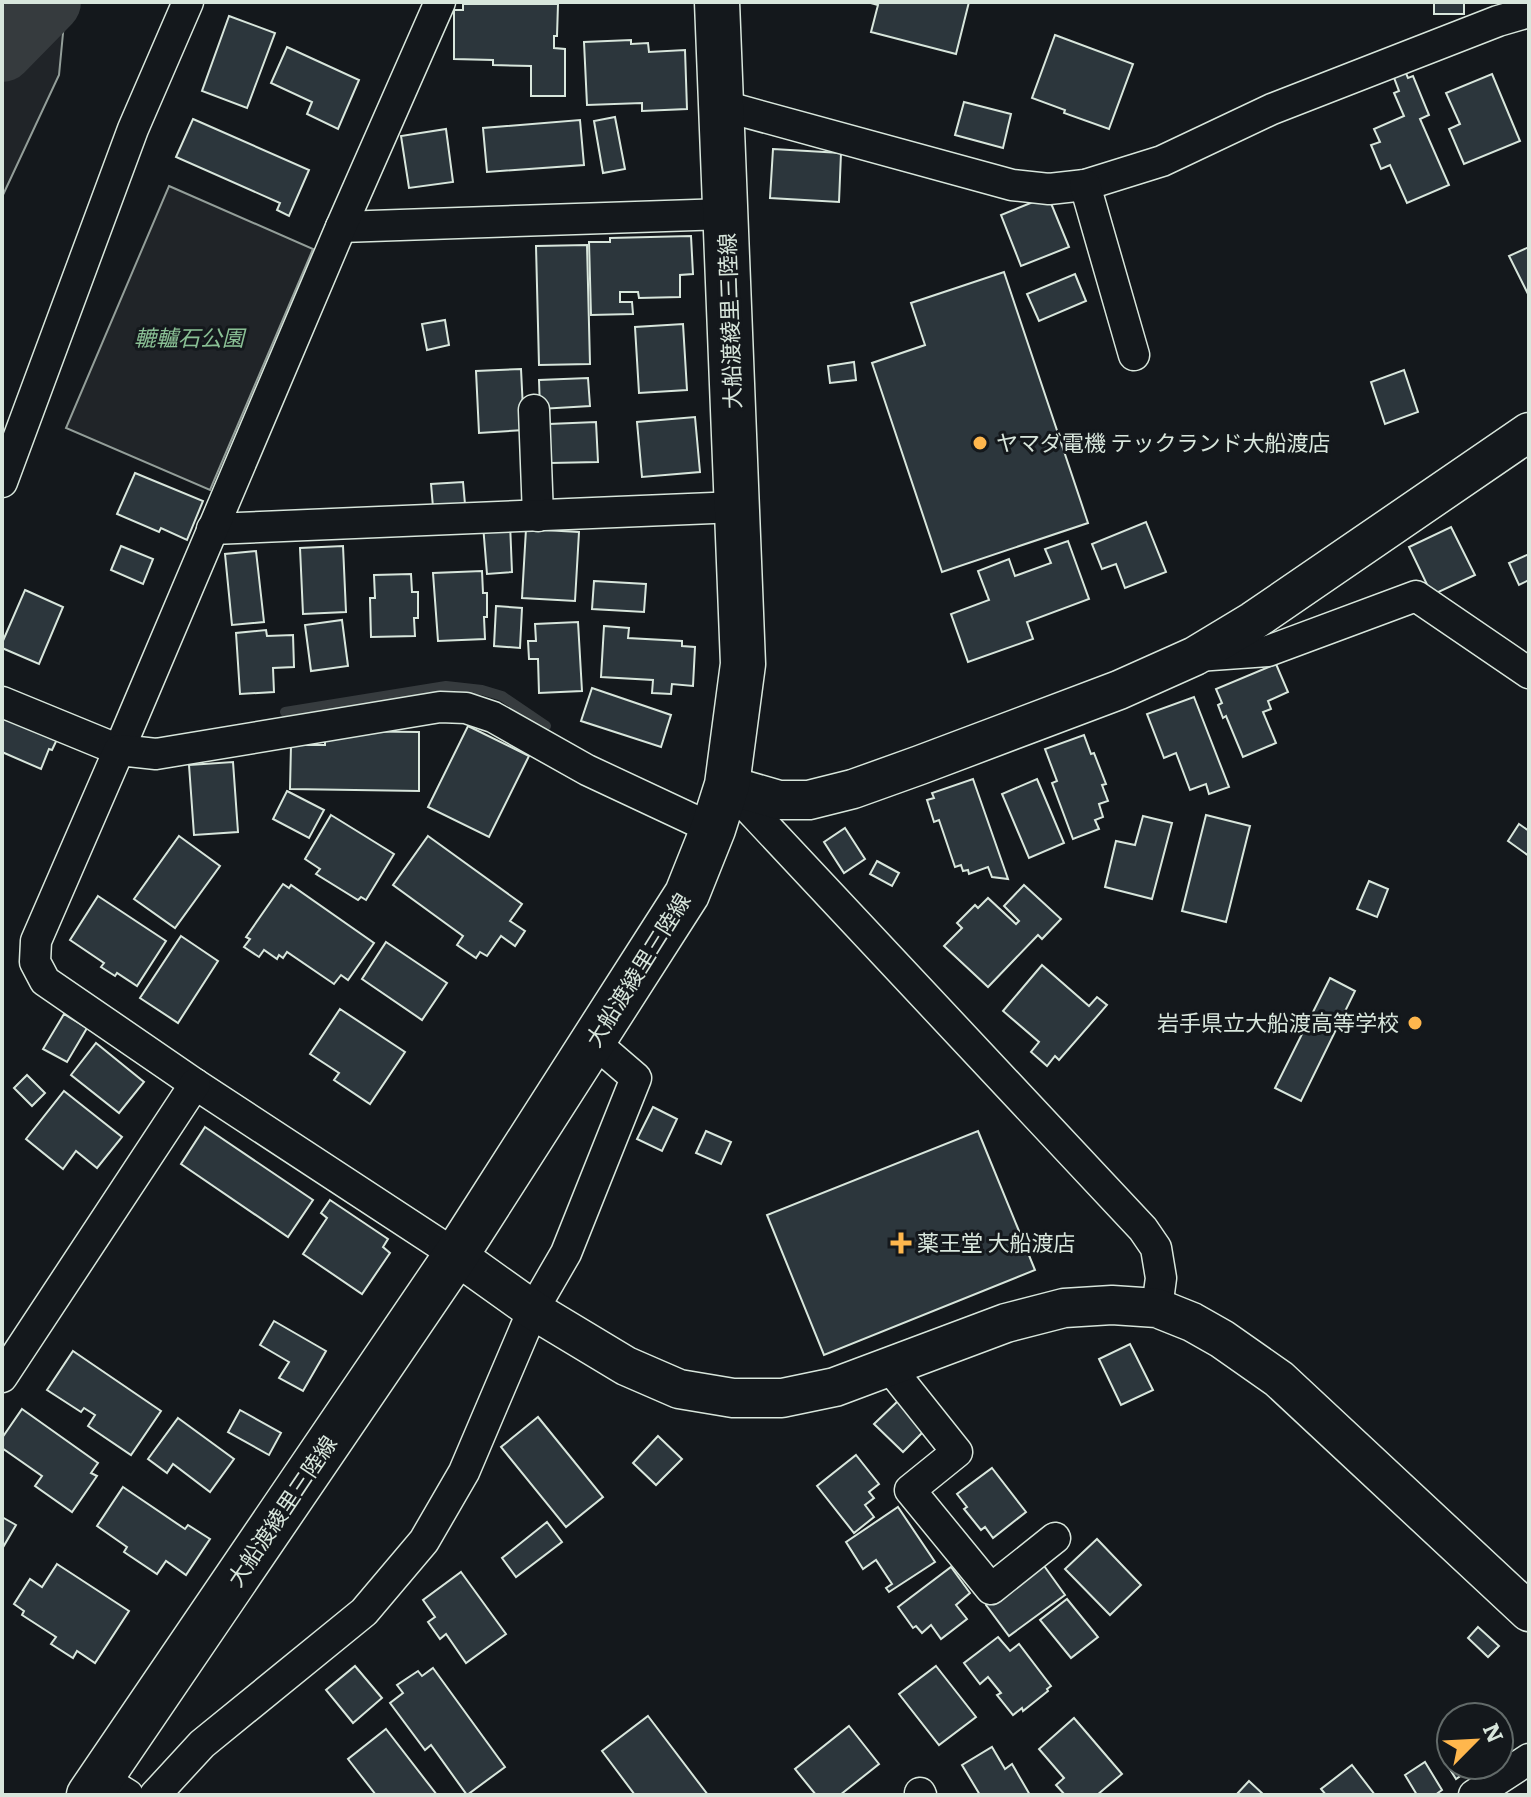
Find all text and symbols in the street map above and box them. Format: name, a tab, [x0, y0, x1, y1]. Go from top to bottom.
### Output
street label: 大船渡綾里三陸線	[709, 233, 748, 410]
park label: 轆轤石公園	[134, 320, 247, 353]
place label: ヤマダ電機 テックランド大船渡店	[996, 425, 1330, 458]
marker: ヤマダ電機 テックランド大船渡店	[971, 434, 989, 452]
street label: 大船渡綾里三陸線	[576, 886, 697, 1053]
place label: 岩手県立大船渡高等学校	[1157, 1005, 1399, 1038]
marker: 岩手県立大船渡高等学校	[1406, 1014, 1424, 1032]
place label: 薬王堂 大船渡店	[917, 1225, 1075, 1258]
marker: 薬王堂 大船渡店	[892, 1234, 910, 1252]
street label: 大船渡綾里三陸線	[218, 1428, 344, 1592]
north arrow	[1435, 1701, 1515, 1781]
text: N	[1476, 1717, 1513, 1747]

